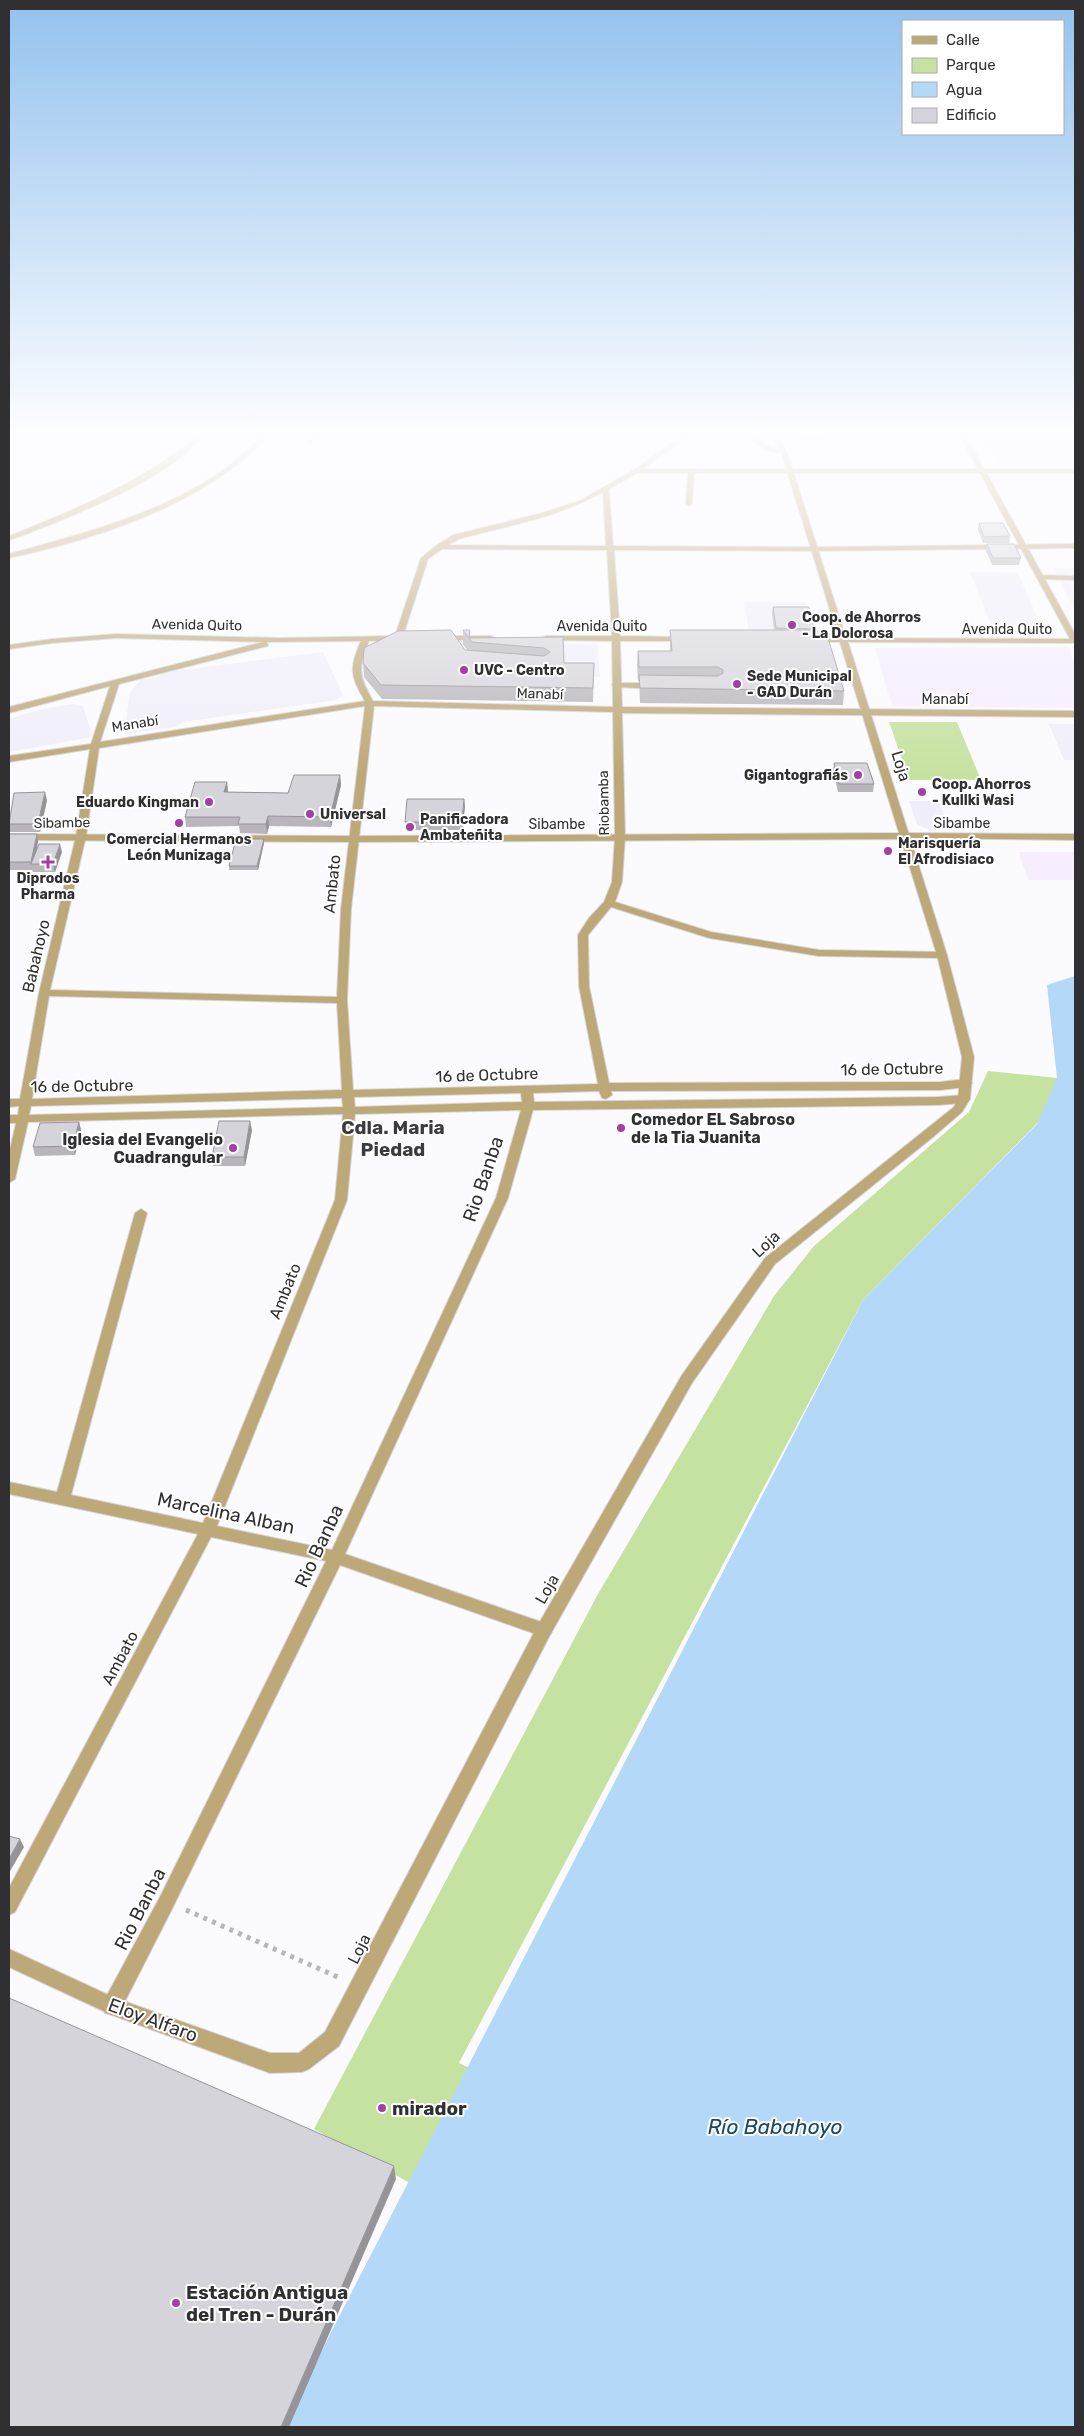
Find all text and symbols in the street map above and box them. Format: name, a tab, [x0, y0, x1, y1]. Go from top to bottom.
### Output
legend	[902, 20, 1064, 135]
text: Calle	[946, 31, 980, 49]
text: Parque	[946, 56, 996, 74]
text: Agua	[946, 81, 982, 99]
text: Edificio	[946, 106, 996, 124]
place label: Coop. de Ahorros - La Dolorosa	[802, 609, 921, 642]
street label: Avenida Quito	[152, 616, 242, 634]
street label: Avenida Quito	[557, 618, 647, 635]
marker: Coop. de Ahorros - La Dolorosa	[786, 619, 798, 631]
street label: Avenida Quito	[962, 621, 1052, 638]
place label: UVC - Centro	[474, 662, 564, 679]
marker: UVC - Centro	[458, 664, 470, 676]
place label: Sede Municipal - GAD Durán	[747, 668, 852, 701]
marker: Sede Municipal - GAD Durán	[731, 678, 743, 690]
street label: Manabí	[516, 685, 564, 703]
street label: Manabí	[922, 691, 969, 708]
street label: Manabí	[111, 712, 160, 736]
street label: Loja	[887, 748, 915, 784]
place label: Gigantografiás	[744, 767, 848, 784]
marker: Gigantografiás	[852, 769, 864, 781]
street label: Riobamba	[595, 770, 613, 836]
place label: Coop. Ahorros - Kullki Wasi	[932, 776, 1031, 809]
marker: Coop. Ahorros - Kullki Wasi	[916, 786, 928, 798]
place label: Eduardo Kingman	[76, 794, 199, 811]
marker: Eduardo Kingman	[203, 796, 215, 808]
place label: Universal	[320, 806, 386, 823]
marker: Universal	[304, 808, 316, 820]
place label: Panificadora Ambateñita	[420, 811, 508, 844]
street label: Sibambe	[33, 814, 91, 832]
street label: Sibambe	[934, 815, 991, 832]
street label: Sibambe	[529, 816, 586, 833]
marker: Comercial Hermanos León Munizaga	[173, 817, 185, 829]
marker: Panificadora Ambateñita	[404, 821, 416, 833]
place label: Comercial Hermanos León Munizaga	[107, 831, 252, 864]
place label: Marisquería El Afrodisiaco	[898, 835, 994, 868]
marker: Marisquería El Afrodisiaco	[882, 845, 894, 857]
street label: Ambato	[319, 854, 345, 914]
marker: Diprodos Pharma	[42, 856, 54, 868]
place label: Diprodos Pharma	[17, 870, 80, 903]
street label: Babahoyo	[18, 918, 54, 994]
street label: 16 de Octubre	[840, 1059, 944, 1079]
street label: 16 de Octubre	[435, 1064, 539, 1086]
street label: 16 de Octubre	[30, 1076, 134, 1096]
place label: Comedor EL Sabroso de la Tia Juanita	[631, 1110, 795, 1147]
district label: Cdla. Maria Piedad	[341, 1116, 445, 1161]
marker: Comedor EL Sabroso de la Tia Juanita	[615, 1122, 627, 1134]
place label: Iglesia del Evangelio Cuadrangular	[62, 1130, 224, 1167]
street label: Rio Banba	[458, 1133, 508, 1225]
marker: Iglesia del Evangelio Cuadrangular	[227, 1142, 239, 1154]
street label: Loja	[748, 1227, 784, 1261]
street label: Ambato	[265, 1260, 305, 1322]
street label: Marcelina Alban	[155, 1487, 297, 1539]
street label: Rio Banba	[290, 1501, 348, 1591]
street label: Loja	[531, 1571, 563, 1607]
street label: Ambato	[98, 1628, 142, 1688]
street label: Rio Banba	[110, 1864, 170, 1954]
street label: Loja	[344, 1931, 374, 1967]
street label: Eloy Alfaro	[105, 1993, 201, 2047]
place label: mirador	[392, 2097, 467, 2120]
marker: mirador	[376, 2102, 388, 2114]
water label: Río Babahoyo	[708, 2114, 842, 2139]
place label: Estación Antigua del Tren - Durán	[186, 2281, 348, 2326]
marker: Estación Antigua del Tren - Durán	[170, 2297, 182, 2309]

